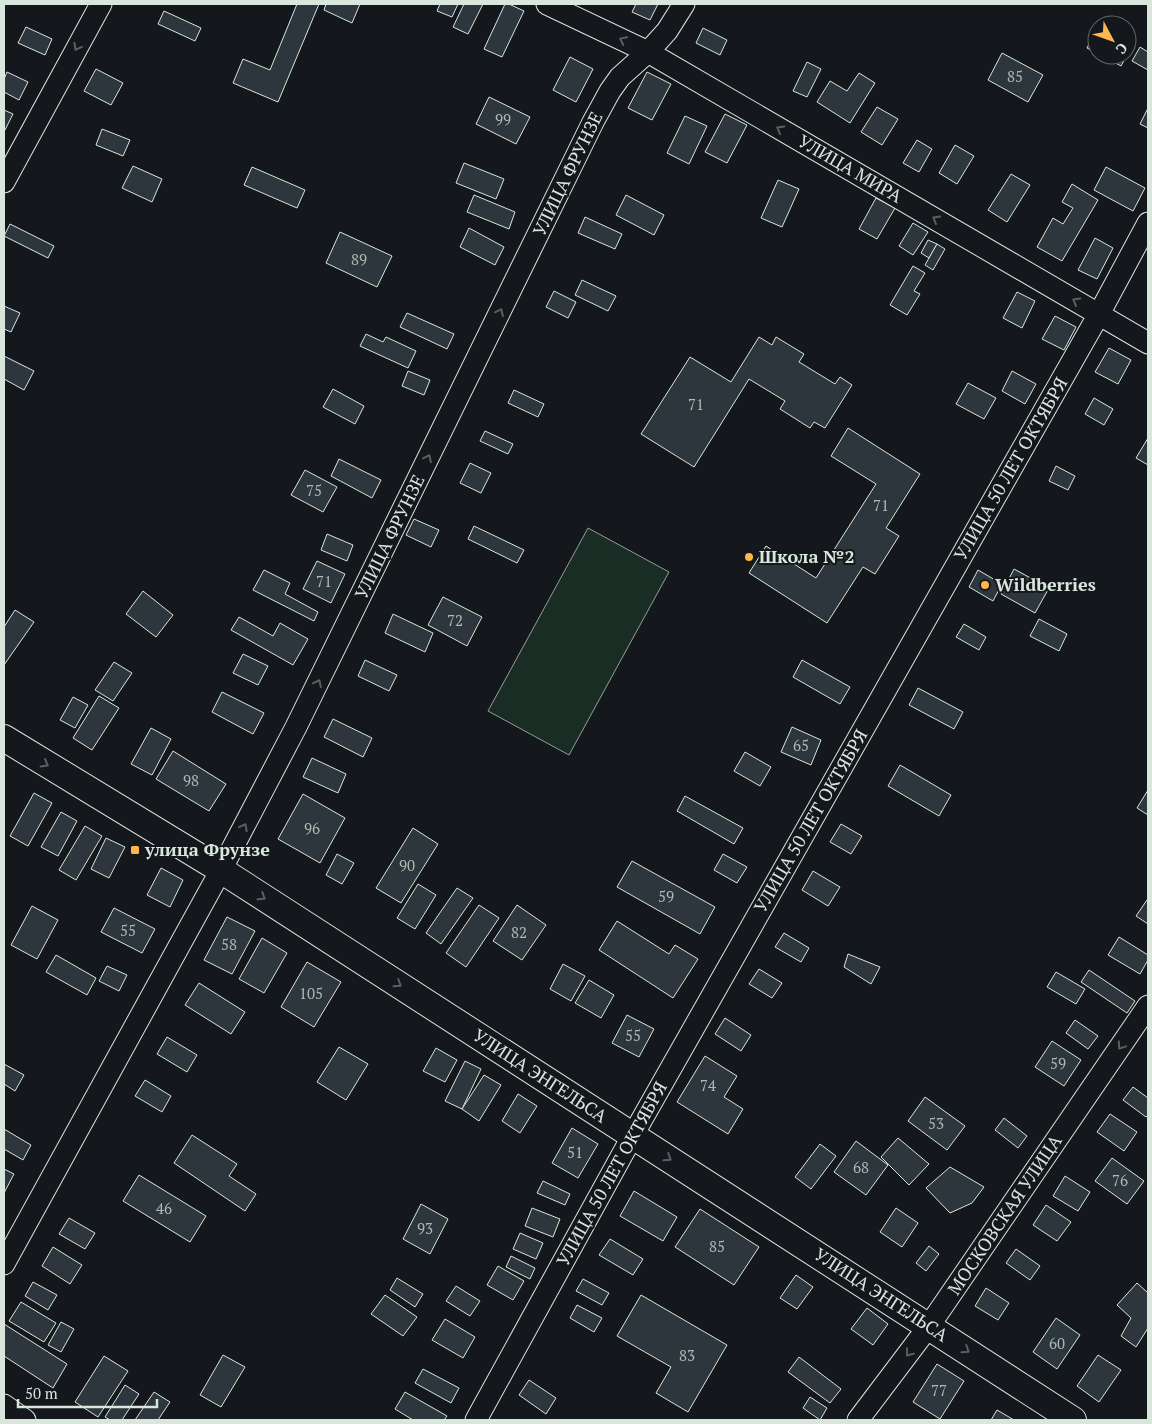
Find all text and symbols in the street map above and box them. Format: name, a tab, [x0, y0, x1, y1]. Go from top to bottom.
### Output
north arrow	[1087, 15, 1137, 65]
one-way arrow	[619, 36, 628, 46]
text: С	[1112, 39, 1132, 59]
one-way arrow	[74, 41, 84, 50]
house number: 85	[1007, 66, 1023, 86]
street label: УЛИЦА ФРУНЗЕ	[527, 107, 608, 240]
house number: 99	[495, 109, 511, 129]
one-way arrow	[776, 125, 785, 135]
street label: УЛИЦА МИРА	[794, 129, 908, 208]
one-way arrow	[932, 215, 941, 225]
house number: 89	[351, 249, 367, 269]
one-way arrow	[1073, 297, 1082, 307]
one-way arrow	[493, 308, 504, 317]
street label: УЛИЦА 50 ЛЕТ ОКТЯБРЯ	[948, 373, 1072, 564]
house number: 71	[688, 394, 704, 414]
one-way arrow	[422, 454, 432, 463]
street label: УЛИЦА ФРУНЗЕ	[349, 470, 430, 603]
house number: 75	[306, 480, 322, 500]
house number: 71	[873, 495, 889, 515]
place label: Школа №2	[759, 544, 855, 568]
marker: Школа №2	[743, 551, 755, 563]
house number: 71	[316, 571, 332, 591]
place label: Wildberries	[995, 572, 1096, 596]
marker: Wildberries	[979, 579, 991, 591]
house number: 72	[447, 610, 463, 630]
one-way arrow	[312, 679, 322, 688]
street label: УЛИЦА 50 ЛЕТ ОКТЯБРЯ	[748, 725, 872, 916]
house number: 65	[793, 735, 809, 755]
one-way arrow	[40, 757, 49, 767]
house number: 98	[183, 770, 199, 790]
house number: 96	[304, 818, 320, 838]
one-way arrow	[238, 823, 248, 832]
place label: улица Фрунзе	[144, 837, 270, 861]
marker: улица Фрунзе	[129, 844, 141, 856]
house number: 90	[399, 855, 415, 875]
house number: 59	[658, 886, 674, 906]
one-way arrow	[256, 890, 265, 900]
house number: 55	[120, 920, 136, 940]
house number: 82	[511, 922, 527, 942]
house number: 58	[221, 934, 237, 954]
one-way arrow	[393, 978, 402, 988]
house number: 105	[299, 983, 323, 1003]
street label: УЛИЦА ЭНГЕЛЬСА	[469, 1023, 613, 1128]
house number: 55	[625, 1025, 641, 1045]
one-way arrow	[1118, 1041, 1127, 1050]
house number: 59	[1050, 1053, 1066, 1073]
house number: 74	[700, 1075, 716, 1095]
street label: УЛИЦА 50 ЛЕТ ОКТЯБРЯ	[550, 1077, 672, 1270]
house number: 53	[928, 1113, 944, 1133]
street label: МОСКОВСКАЯ УЛИЦА	[942, 1129, 1067, 1299]
house number: 51	[567, 1142, 583, 1162]
one-way arrow	[662, 1151, 671, 1161]
house number: 68	[853, 1157, 869, 1177]
house number: 76	[1112, 1170, 1128, 1190]
house number: 46	[156, 1198, 172, 1218]
house number: 93	[417, 1218, 433, 1238]
house number: 85	[709, 1236, 725, 1256]
street label: УЛИЦА ЭНГЕЛЬСА	[810, 1242, 954, 1347]
house number: 60	[1049, 1333, 1065, 1353]
one-way arrow	[960, 1344, 969, 1354]
house number: 83	[679, 1345, 695, 1365]
one-way arrow	[906, 1347, 914, 1356]
scale bar	[18, 1376, 156, 1408]
house number: 77	[931, 1380, 947, 1400]
text: 50 m	[25, 1383, 58, 1403]

